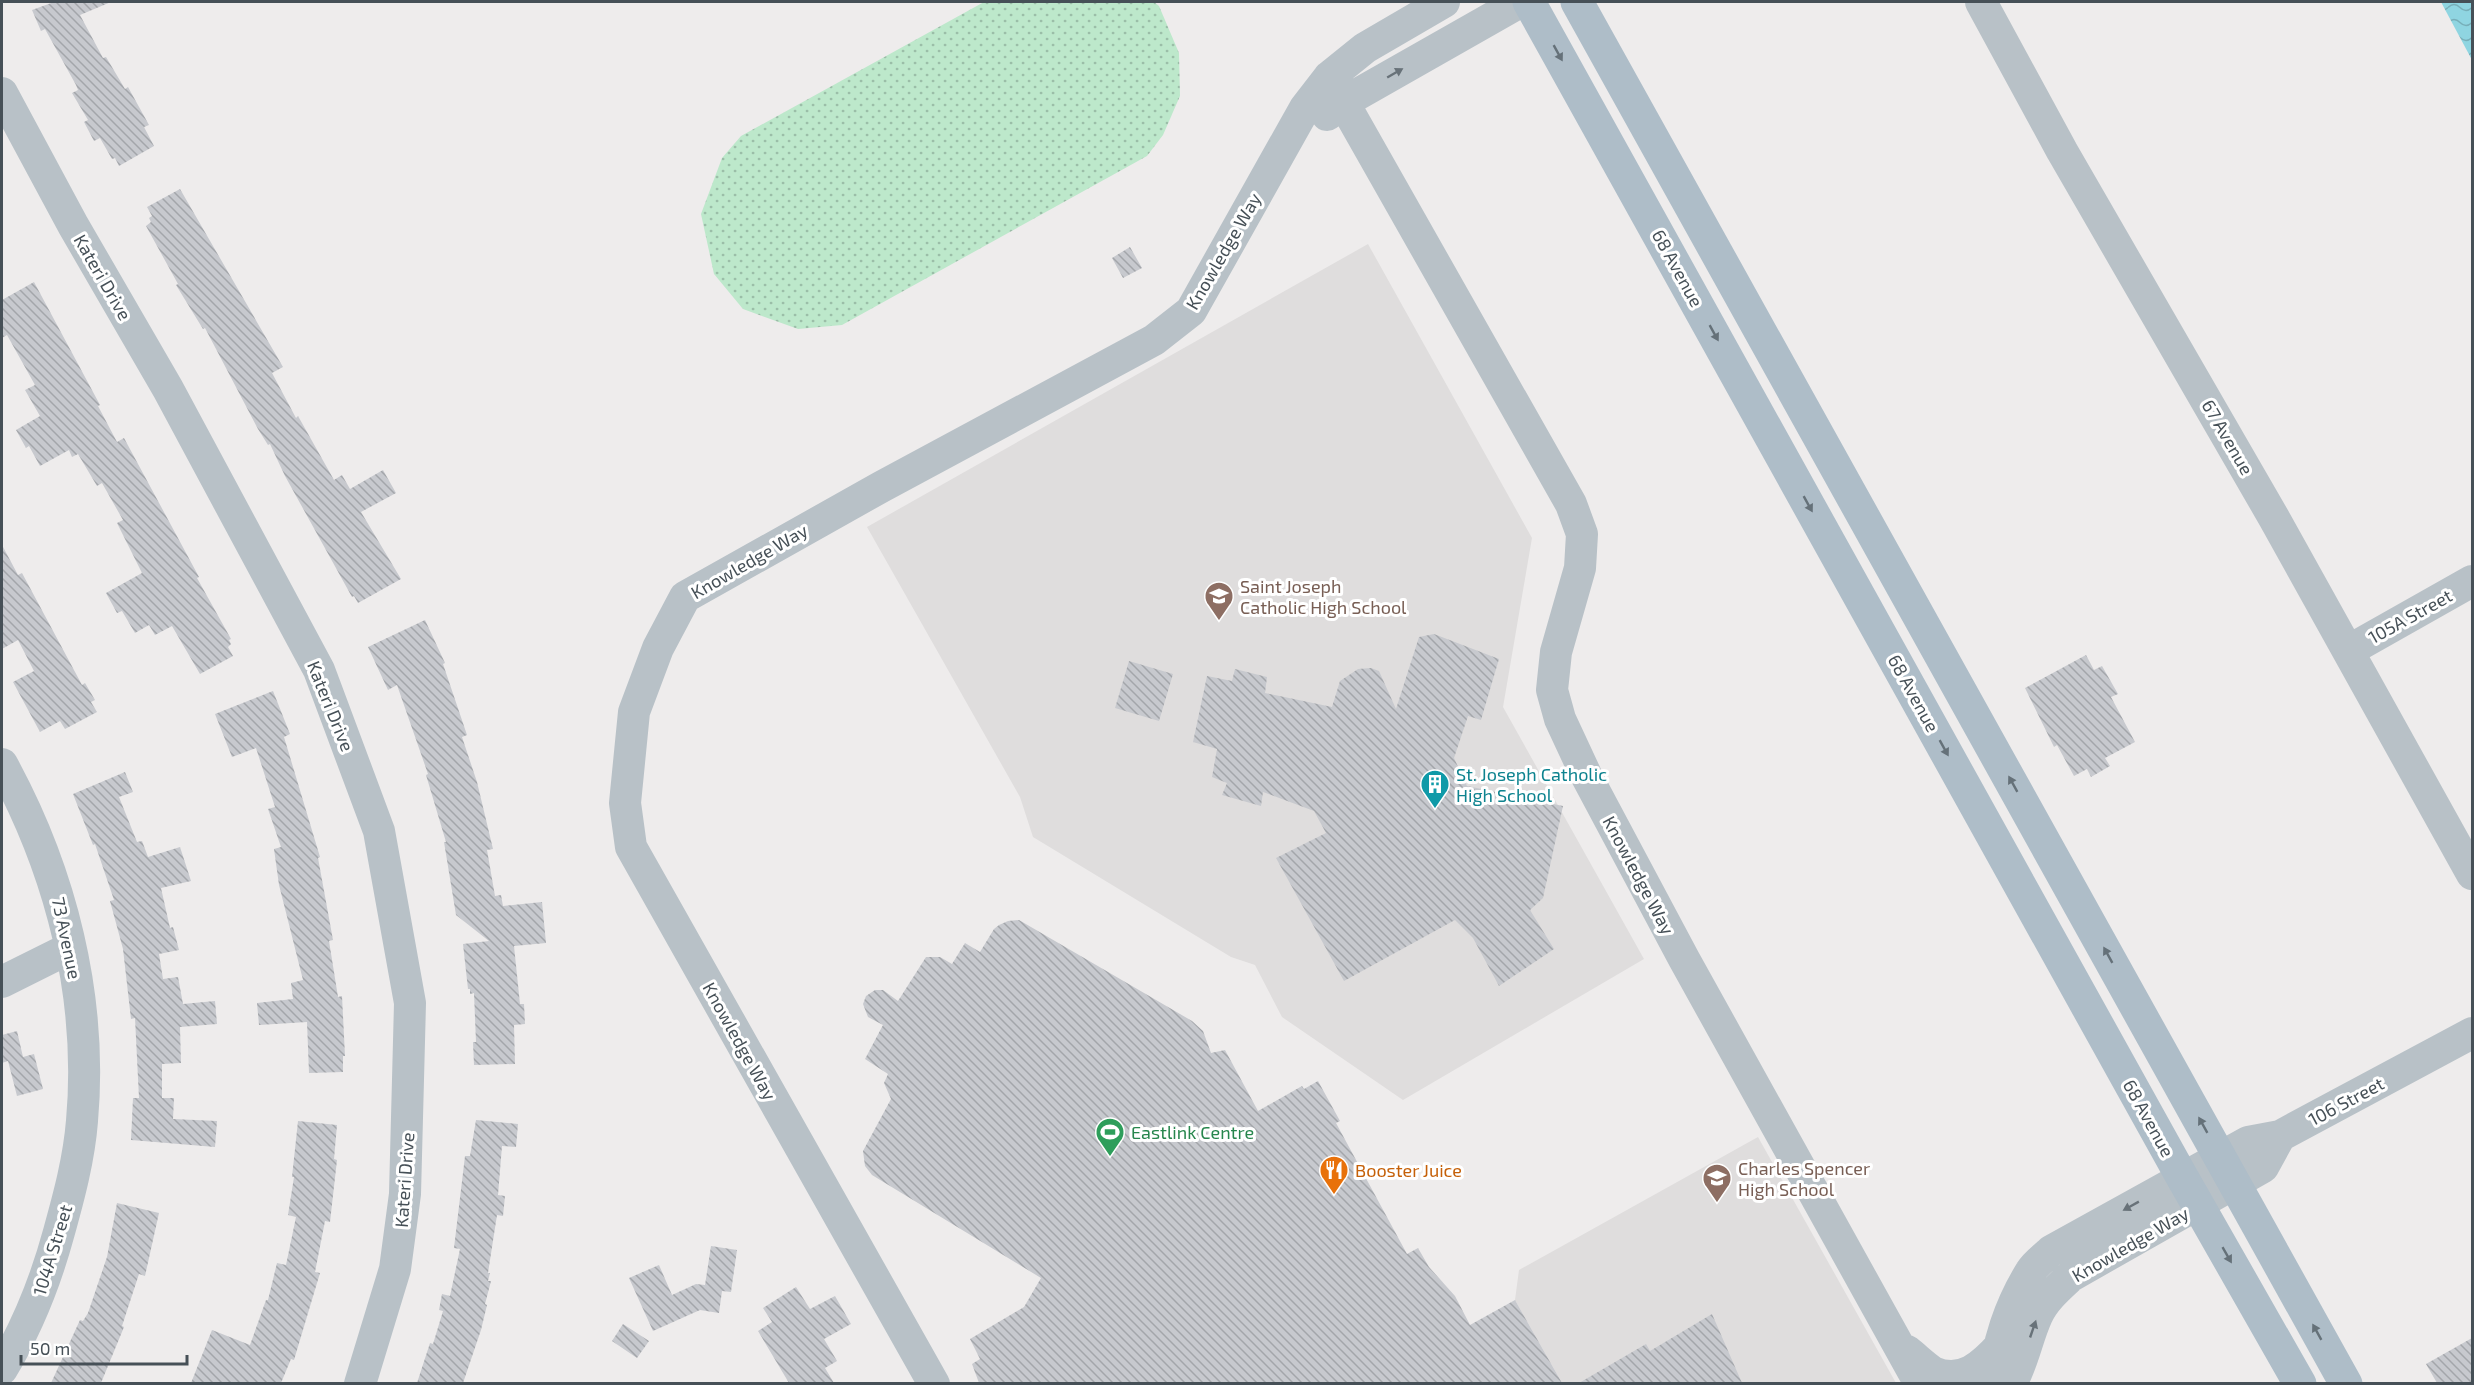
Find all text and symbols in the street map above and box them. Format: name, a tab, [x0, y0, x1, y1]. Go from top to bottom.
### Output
one-way arrow	[1553, 44, 1563, 61]
one-way arrow	[1387, 68, 1403, 79]
street label: Knowledge Way	[1181, 188, 1266, 313]
street label: 68 Avenue	[1648, 225, 1708, 311]
street label: Kateri Drive	[70, 230, 136, 324]
one-way arrow	[1709, 325, 1719, 342]
street label: 67 Avenue	[2198, 395, 2258, 479]
one-way arrow	[1803, 495, 1813, 512]
street label: Knowledge Way	[687, 518, 812, 603]
place label: Saint Joseph Catholic High School	[1240, 575, 1407, 618]
school or university icon: Saint Joseph Catholic High School	[1203, 580, 1235, 622]
street label: 105A Street	[2364, 584, 2456, 648]
street label: 68 Avenue	[1884, 650, 1944, 736]
street label: Kateri Drive	[303, 658, 359, 754]
one-way arrow	[1939, 739, 1949, 756]
place label: St. Joseph Catholic High School	[1456, 763, 1607, 806]
building icon: St. Joseph Catholic High School	[1419, 768, 1451, 810]
one-way arrow	[2008, 775, 2018, 792]
street label: Knowledge Way	[1599, 812, 1680, 938]
street label: 73 Avenue	[48, 895, 86, 981]
one-way arrow	[2103, 946, 2113, 963]
street label: Knowledge Way	[699, 978, 782, 1104]
street label: 106 Street	[2304, 1072, 2388, 1130]
street label: 68 Avenue	[2119, 1075, 2179, 1161]
sports icon: Eastlink Centre	[1094, 1116, 1126, 1158]
one-way arrow	[2198, 1116, 2208, 1133]
place label: Eastlink Centre	[1131, 1121, 1254, 1143]
street label: Kateri Drive	[390, 1132, 418, 1228]
restaurant icon: Booster Juice	[1318, 1154, 1350, 1196]
place label: Charles Spencer High School	[1738, 1157, 1870, 1200]
place label: Booster Juice	[1355, 1159, 1462, 1181]
school or university icon: Charles Spencer High School	[1701, 1162, 1733, 1204]
street label: Knowledge Way	[2068, 1201, 2193, 1286]
one-way arrow	[2122, 1201, 2139, 1211]
street label: 104A Street	[28, 1202, 76, 1298]
one-way arrow	[2221, 1247, 2232, 1263]
one-way arrow	[2028, 1320, 2038, 1338]
one-way arrow	[2312, 1324, 2322, 1341]
scale bar	[21, 1328, 188, 1366]
text: 50 m	[30, 1337, 70, 1359]

